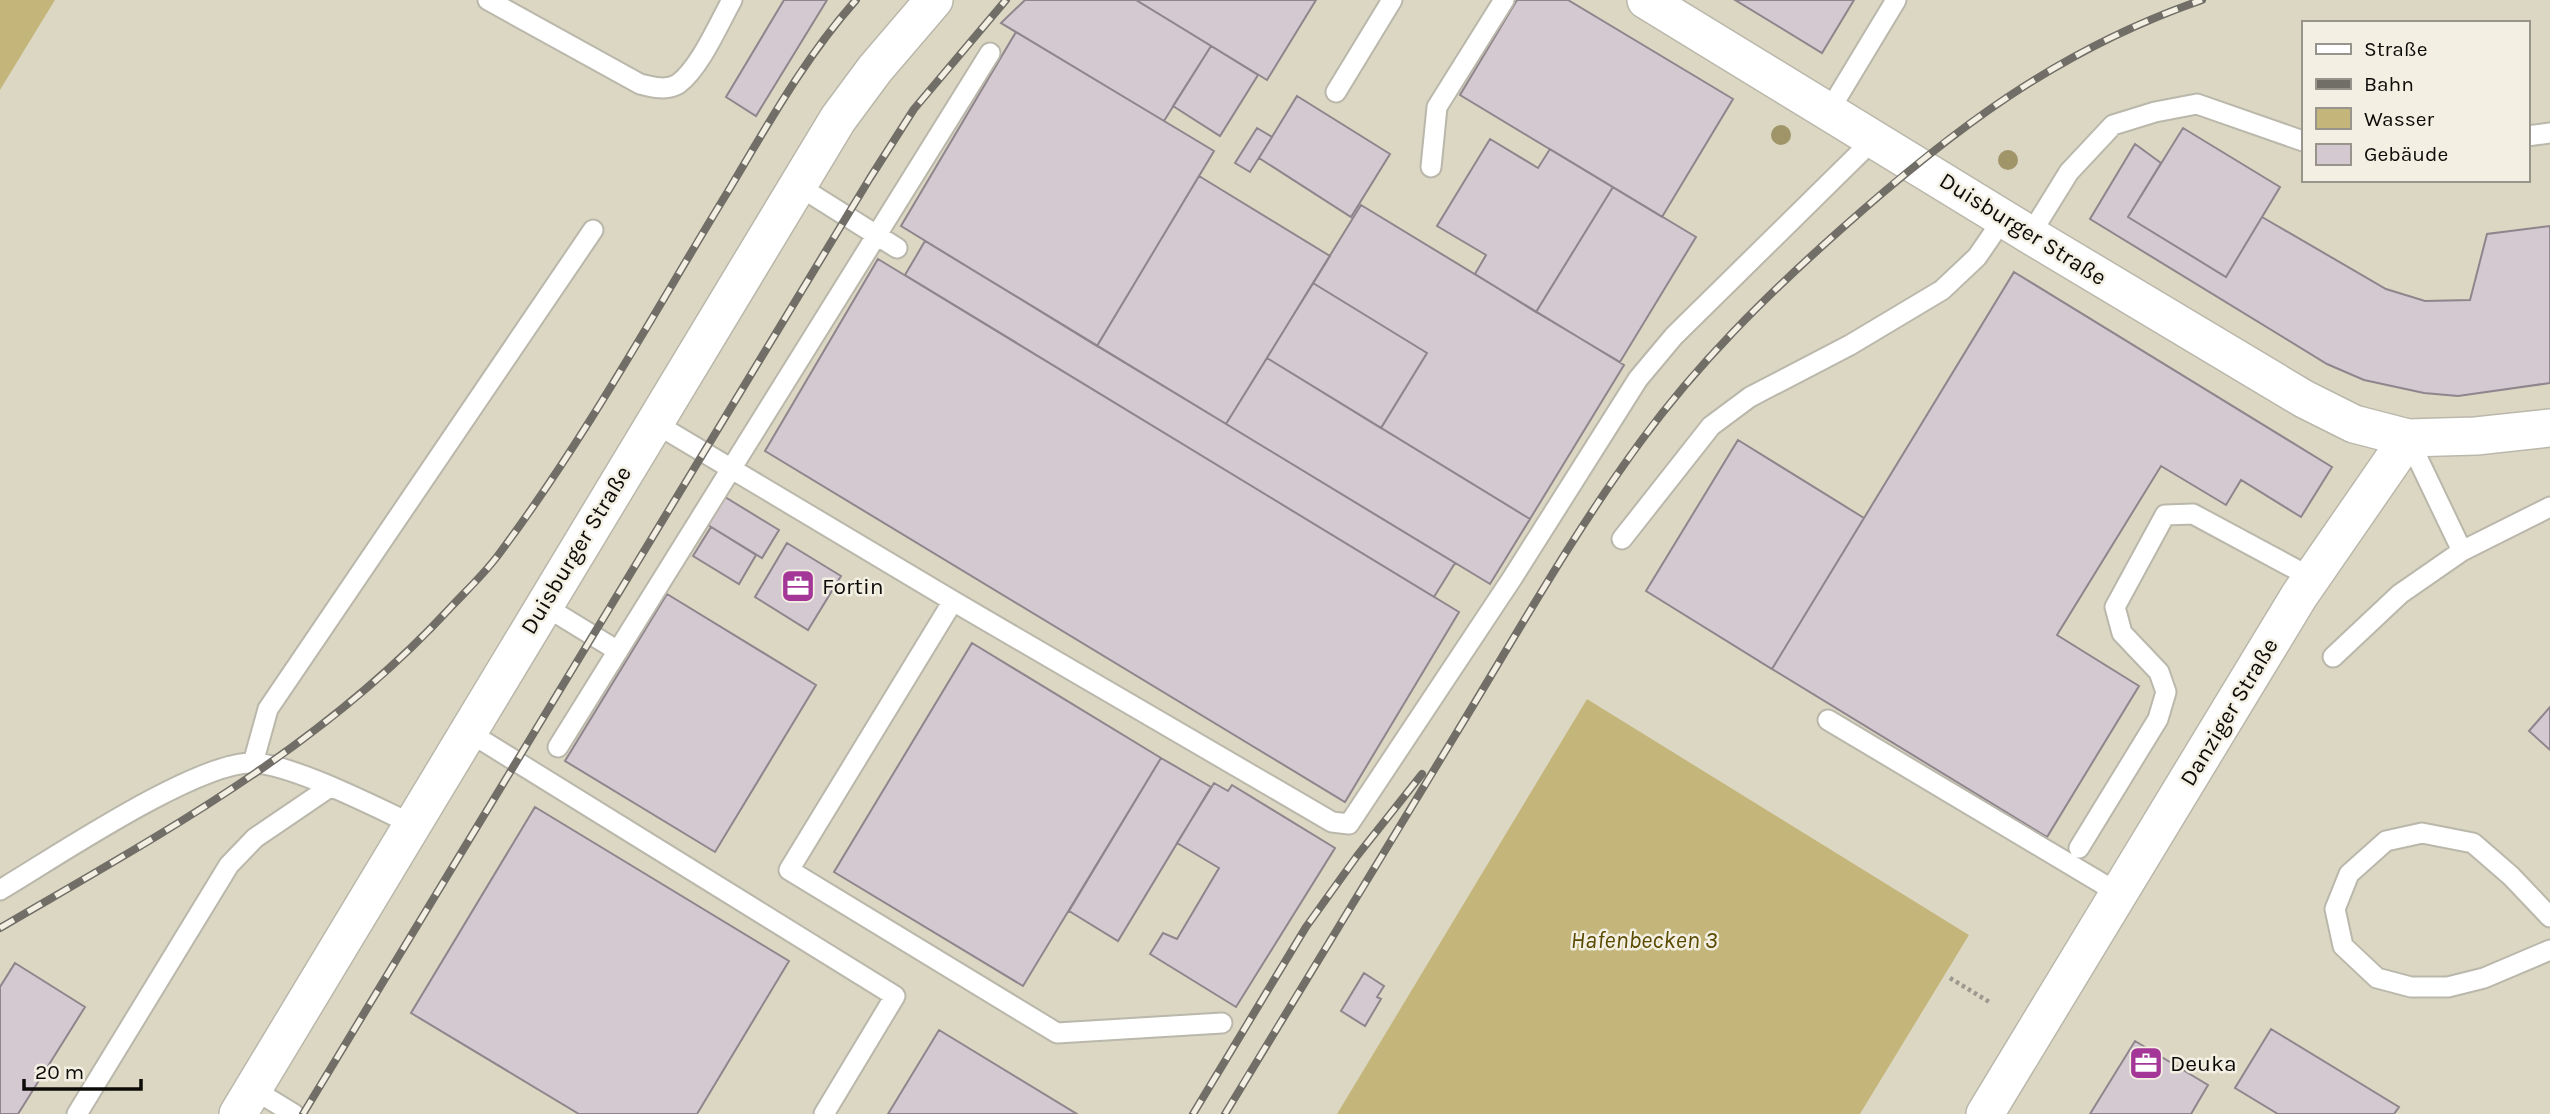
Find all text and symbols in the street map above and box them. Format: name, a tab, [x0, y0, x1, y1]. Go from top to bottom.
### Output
legend	[2302, 21, 2529, 182]
text: Straße	[2364, 37, 2427, 61]
text: Bahn	[2364, 72, 2414, 96]
text: Wasser	[2364, 107, 2435, 131]
text: Gebäude	[2364, 142, 2448, 166]
street label: Duisburger Straße	[1935, 167, 2111, 291]
street label: Duisburger Straße	[515, 461, 637, 639]
office icon: Fortin	[779, 567, 817, 605]
place label: Fortin	[822, 573, 884, 600]
street label: Danziger Straße	[2174, 633, 2284, 791]
water label: Hafenbecken 3	[1570, 926, 1718, 954]
office icon: Deuka	[2127, 1044, 2165, 1082]
scale bar	[24, 1048, 142, 1092]
place label: Deuka	[2170, 1050, 2237, 1077]
text: 20 m	[35, 1060, 84, 1084]

